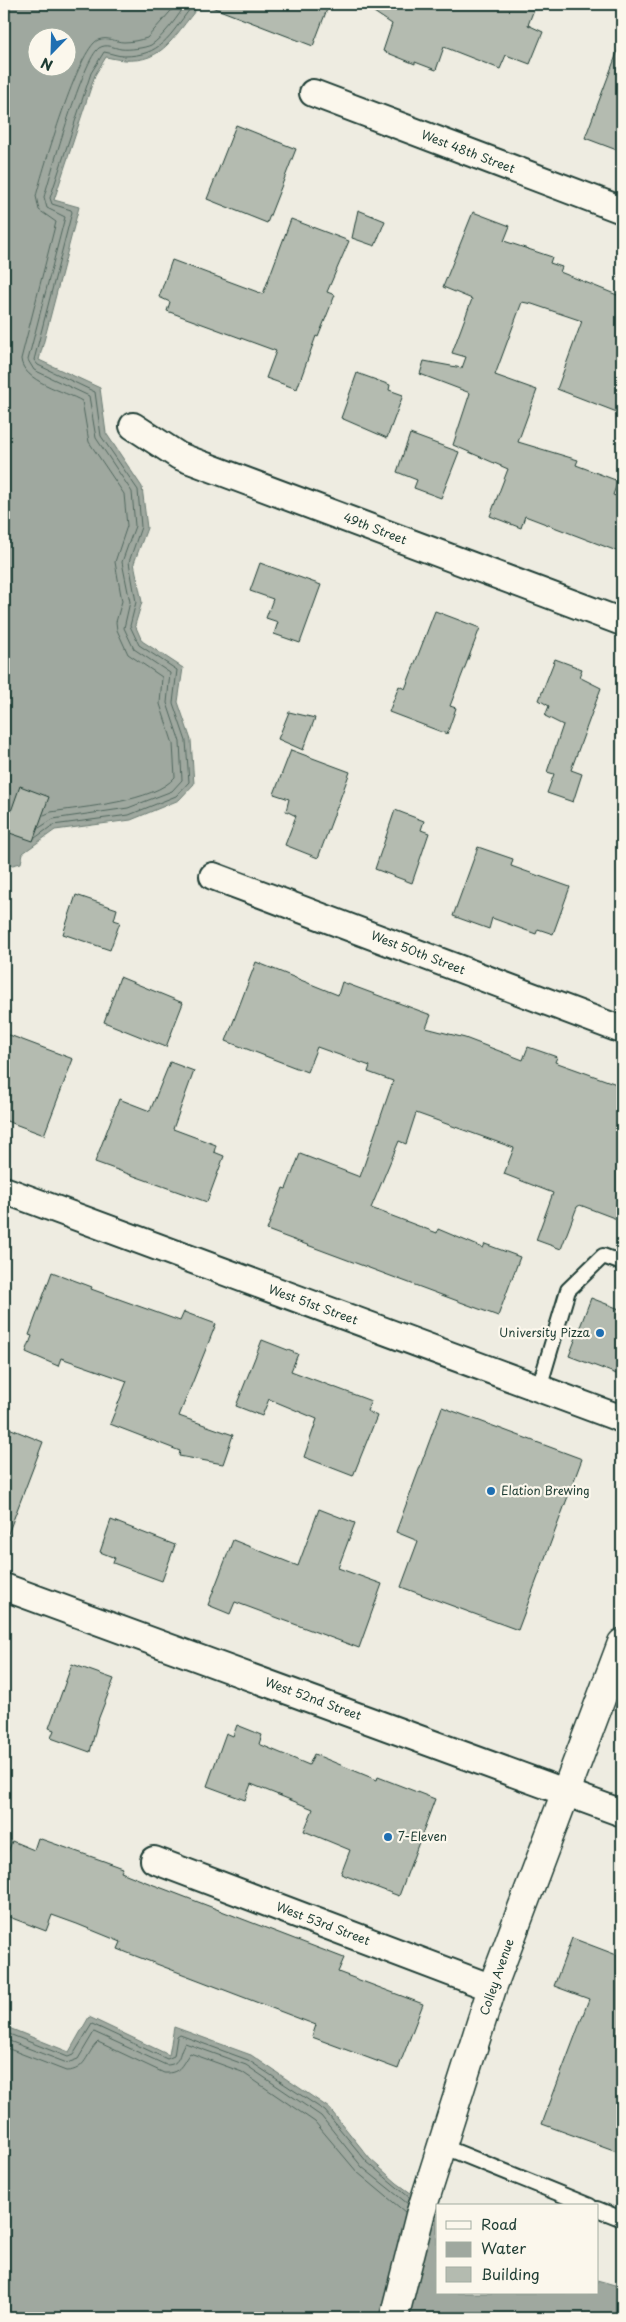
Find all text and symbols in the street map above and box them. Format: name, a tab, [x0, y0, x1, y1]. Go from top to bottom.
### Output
north arrow	[28, 28, 78, 78]
text: N	[38, 53, 56, 76]
street label: West 48th Street	[419, 125, 518, 177]
street label: 49th Street	[341, 508, 410, 548]
street label: West 50th Street	[369, 926, 468, 978]
street label: West 51st Street	[266, 1280, 361, 1329]
place label: University Pizza	[499, 1323, 591, 1341]
marker: University Pizza	[594, 1327, 606, 1339]
place label: Elation Brewing	[501, 1481, 590, 1499]
marker: Elation Brewing	[485, 1485, 497, 1497]
street label: West 52nd Street	[263, 1672, 364, 1724]
place label: 7-Eleven	[398, 1827, 447, 1845]
marker: 7-Eleven	[382, 1831, 394, 1843]
street label: West 53rd Street	[274, 1897, 373, 1949]
street label: Colley Avenue	[475, 1935, 518, 2017]
legend	[436, 2204, 598, 2294]
text: Road	[481, 2212, 517, 2235]
text: Water	[481, 2236, 526, 2259]
text: Building	[481, 2262, 540, 2285]

